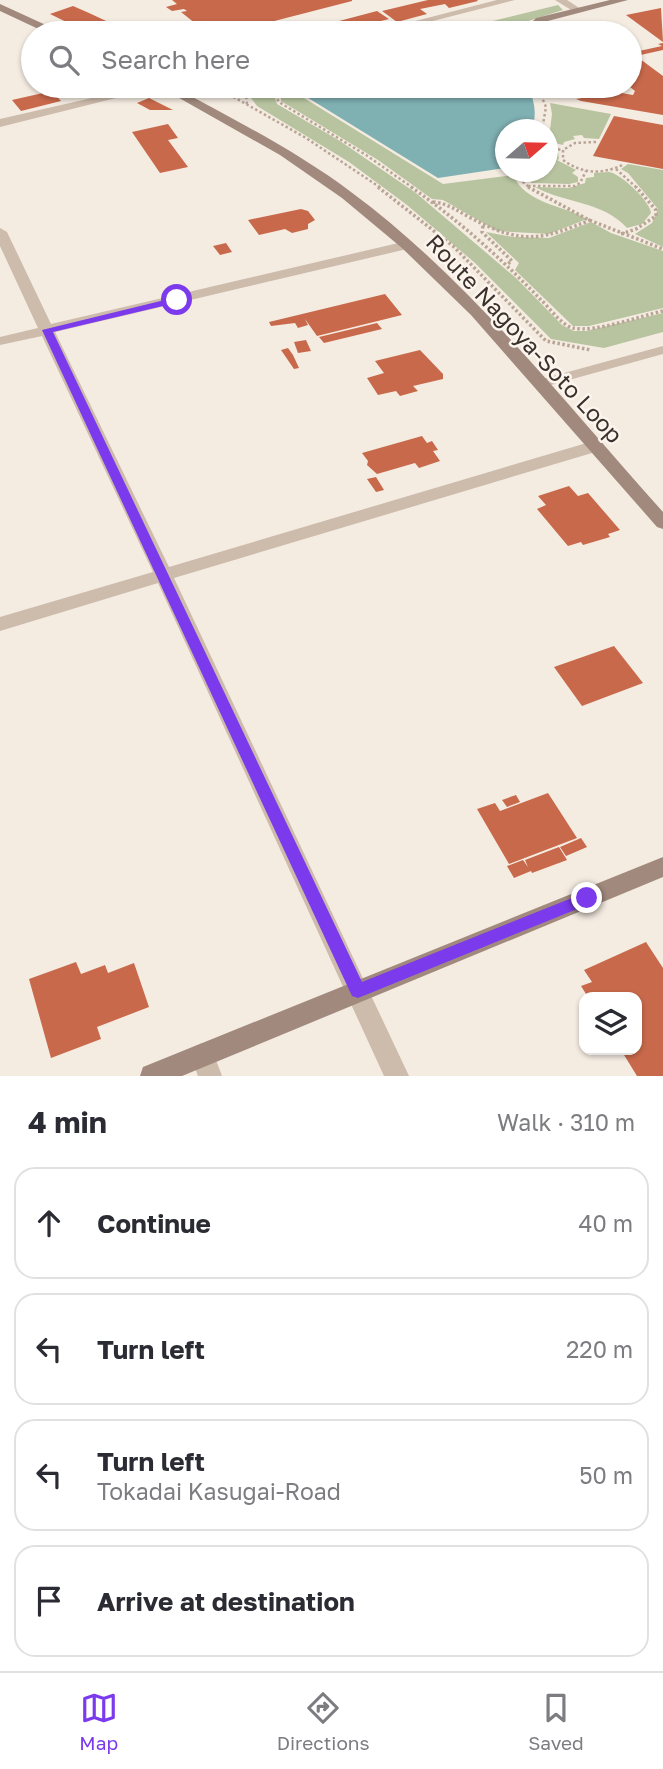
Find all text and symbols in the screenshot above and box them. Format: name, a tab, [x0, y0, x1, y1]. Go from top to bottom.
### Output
search box	[21, 21, 642, 98]
icon: search	[45, 41, 83, 79]
text: Search here	[101, 44, 250, 75]
north arrow	[495, 119, 558, 182]
street label: Route Nagoya-Soto Loop	[421, 228, 629, 448]
route start	[161, 284, 192, 315]
route end	[571, 882, 602, 913]
map controls	[579, 992, 642, 1055]
button: layers	[579, 992, 642, 1055]
text: 4 min	[28, 1104, 107, 1140]
text: Walk · 310 m	[497, 1108, 635, 1136]
icon: ahead	[30, 1204, 68, 1242]
text: Continue	[97, 1208, 211, 1239]
text: 40 m	[579, 1209, 633, 1237]
icon: left	[30, 1330, 68, 1368]
text: Turn left	[97, 1334, 205, 1365]
text: 220 m	[566, 1335, 633, 1363]
text: Turn left	[97, 1446, 205, 1477]
icon: left	[30, 1456, 68, 1494]
text: 50 m	[579, 1461, 633, 1489]
text: Tokadai Kasugai-Road	[97, 1477, 341, 1505]
icon: arrive	[30, 1582, 68, 1620]
text: Arrive at destination	[97, 1586, 355, 1617]
tab: Map	[79, 1689, 118, 1754]
tab: Directions	[277, 1689, 370, 1754]
tab: Saved	[528, 1689, 584, 1754]

